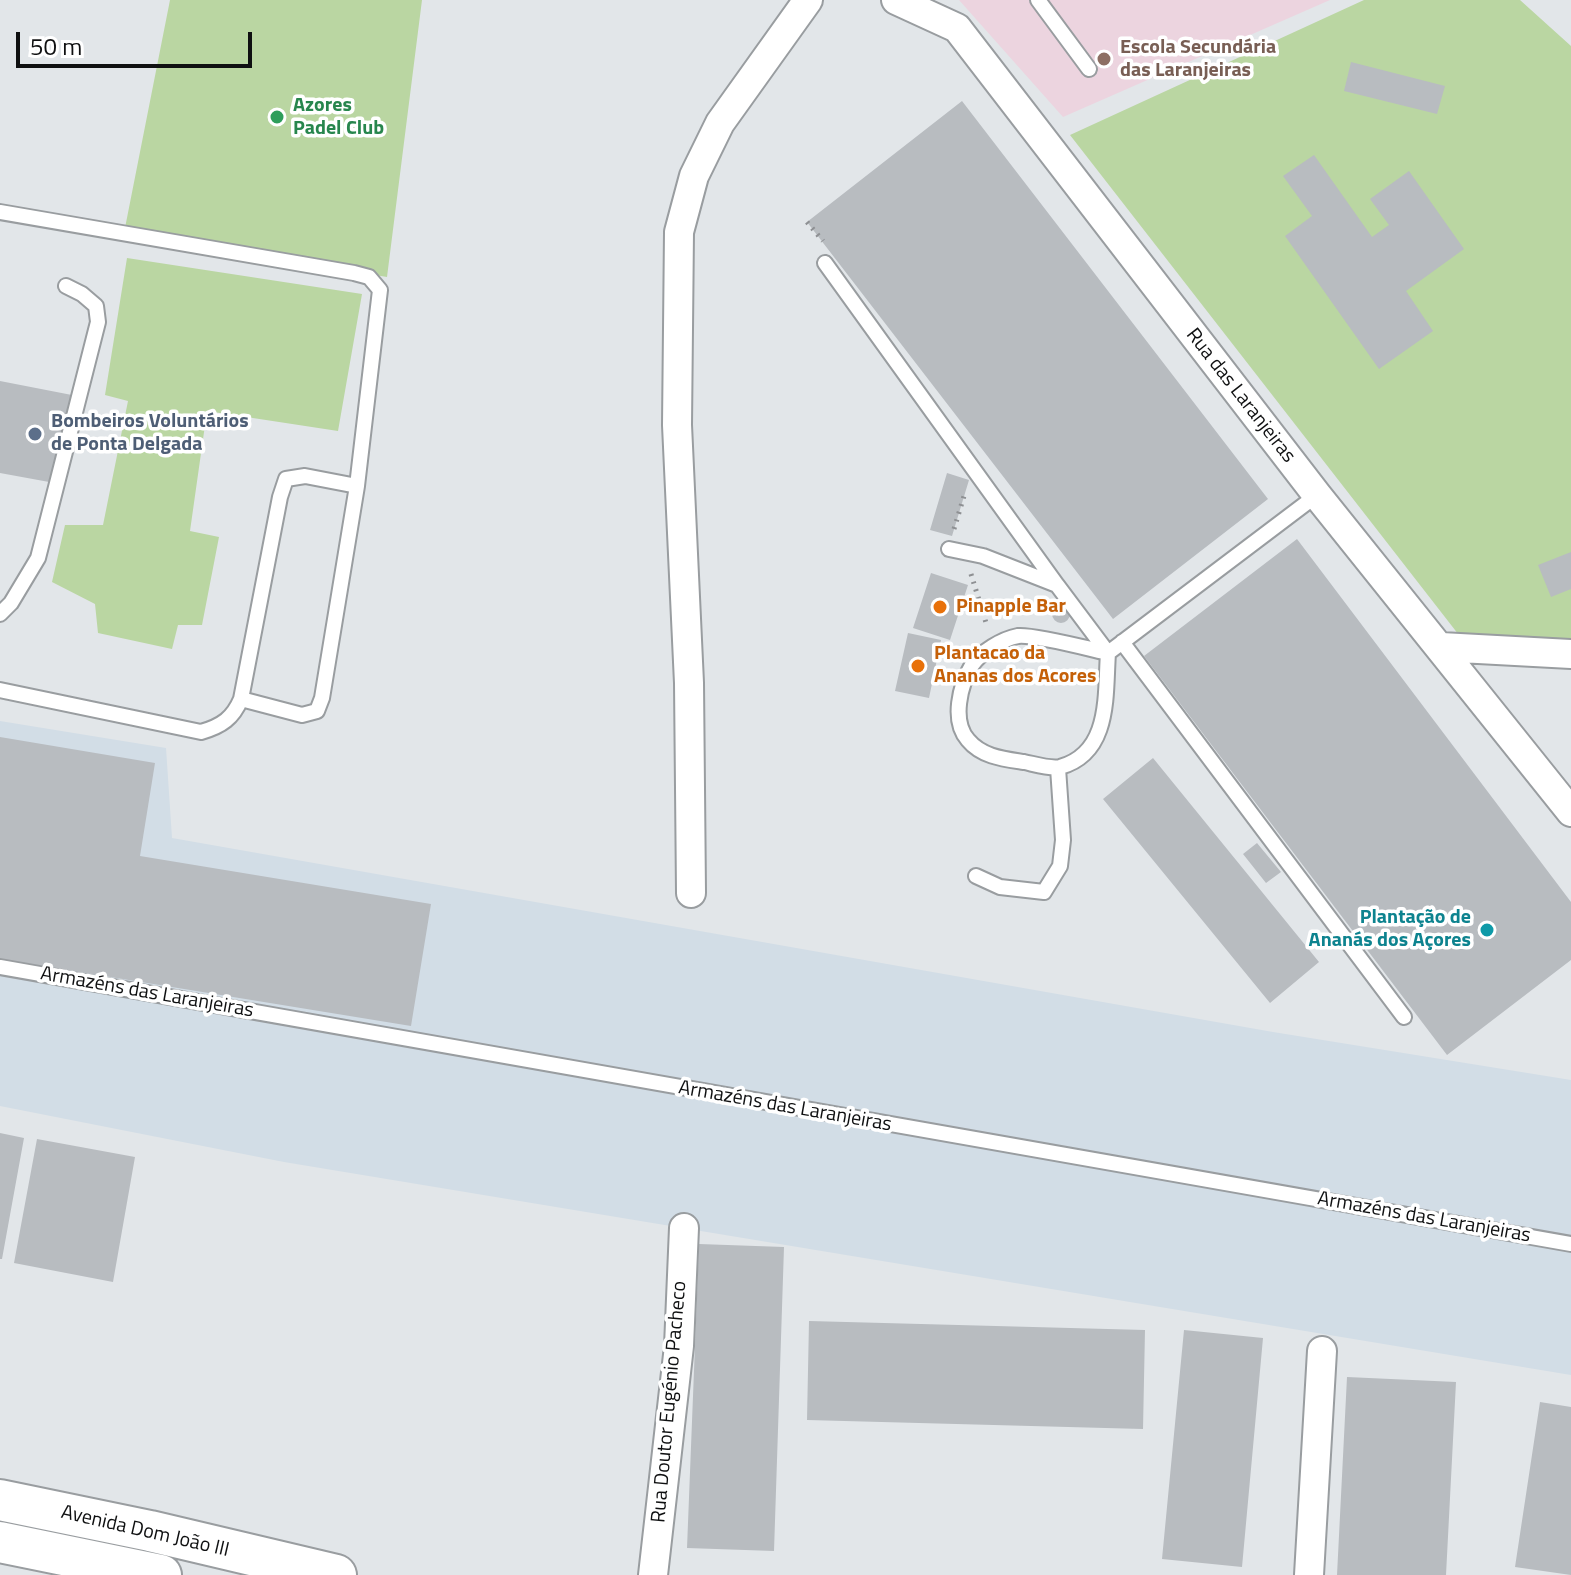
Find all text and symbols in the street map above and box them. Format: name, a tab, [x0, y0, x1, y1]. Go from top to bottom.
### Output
scale bar	[20, 16, 256, 66]
text: 50 m	[30, 28, 82, 64]
place label: Escola Secundária das Laranjeiras	[1120, 36, 1276, 83]
marker: Escola Secundária das Laranjeiras	[1095, 50, 1113, 68]
place label: Azores Padel Club	[293, 94, 384, 141]
marker: Azores Padel Club	[268, 108, 286, 126]
street label: Rua das Laranjeiras	[1180, 324, 1300, 468]
place label: Bombeiros Voluntários de Ponta Delgada	[51, 410, 249, 457]
marker: Bombeiros Voluntários de Ponta Delgada	[26, 425, 44, 443]
place label: Pinapple Bar	[956, 595, 1066, 619]
marker: Pinapple Bar	[931, 598, 949, 616]
place label: Plantacao da Ananas dos Acores	[934, 642, 1096, 689]
marker: Plantacao da Ananas dos Acores	[909, 657, 927, 675]
place label: Plantação de Ananás dos Açores	[1309, 906, 1471, 953]
marker: Plantação de Ananás dos Açores	[1478, 921, 1496, 939]
street label: Armazéns das Laranjeiras	[39, 962, 255, 1024]
street label: Armazéns das Laranjeiras	[677, 1076, 893, 1138]
street label: Armazéns das Laranjeiras	[1316, 1187, 1532, 1249]
street label: Rua Doutor Eugénio Pacheco	[647, 1280, 693, 1524]
street label: Avenida Dom João III	[59, 1501, 231, 1563]

